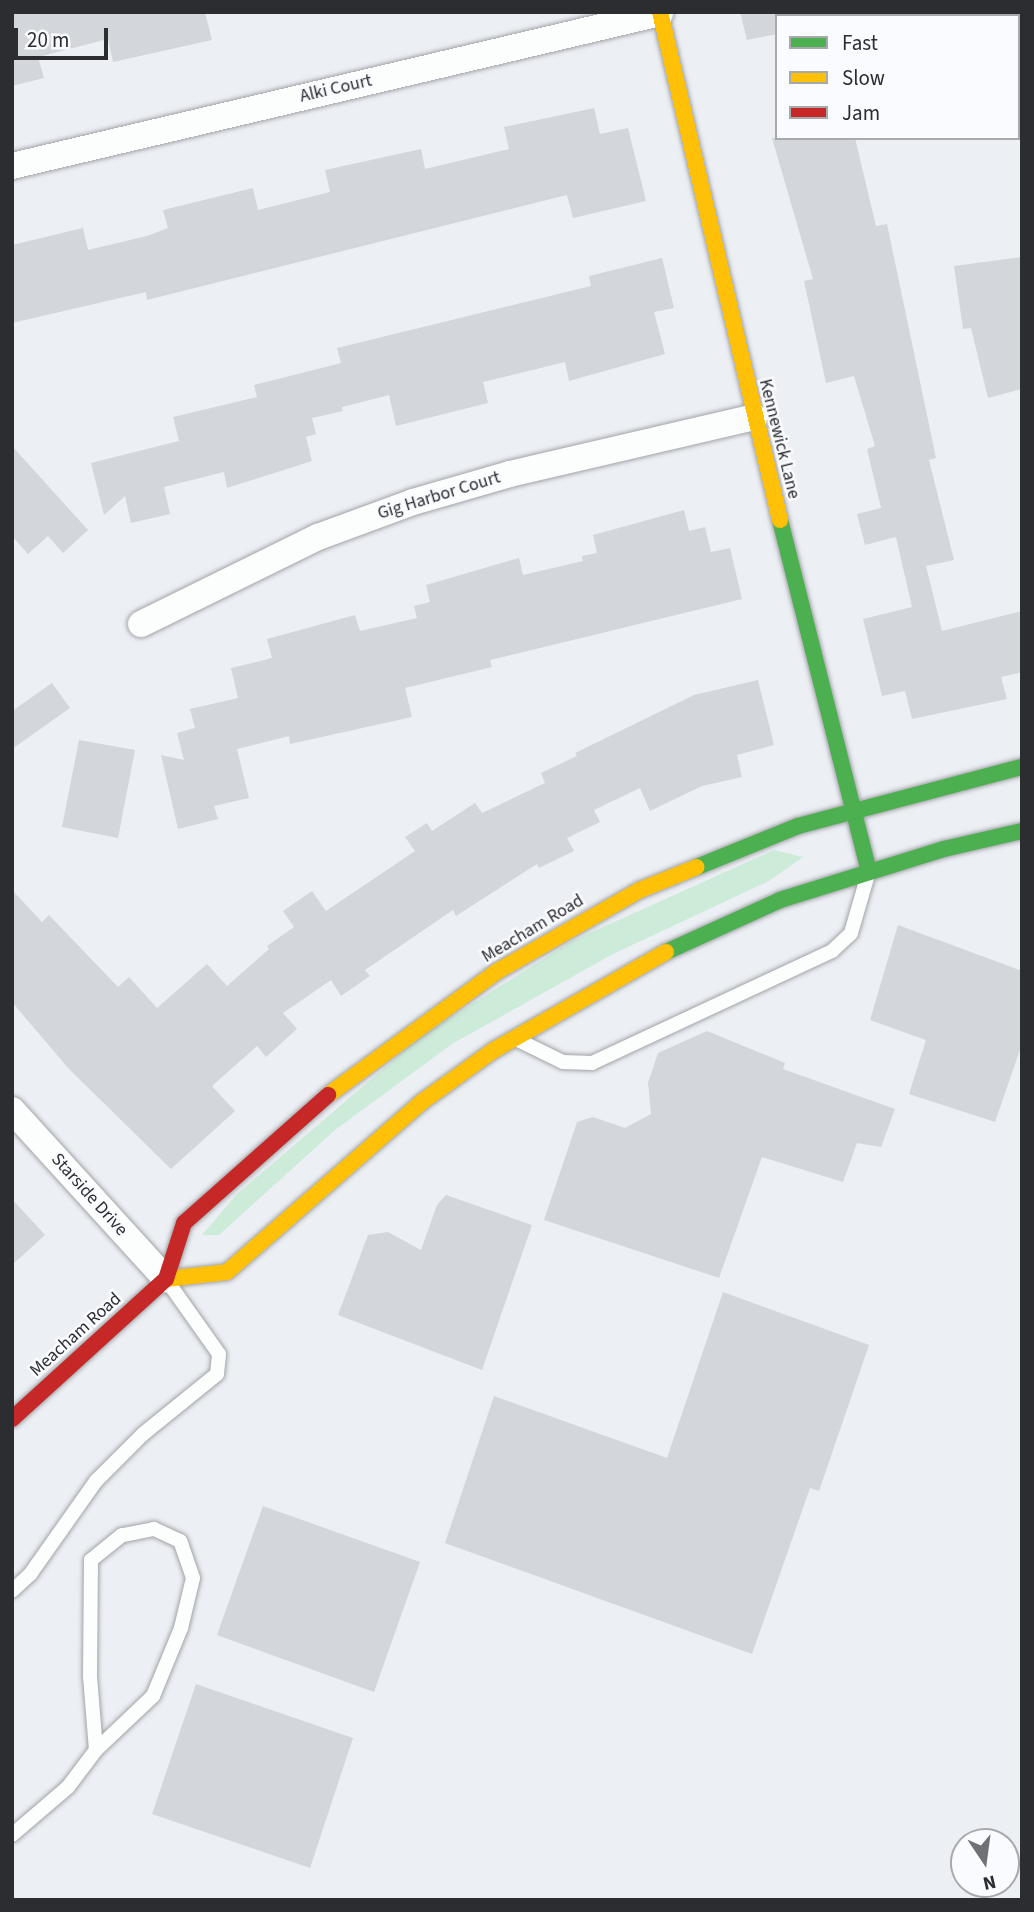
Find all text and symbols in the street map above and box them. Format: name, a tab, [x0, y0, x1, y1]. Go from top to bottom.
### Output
scale bar	[18, 14, 112, 58]
legend	[775, 14, 1020, 140]
text: 20 m	[27, 25, 69, 55]
text: Fast	[842, 28, 878, 58]
text: Slow	[842, 63, 885, 93]
street label: Alki Court	[298, 70, 374, 108]
text: Jam	[842, 98, 880, 128]
street label: Kennewick Lane	[754, 377, 804, 501]
street label: Gig Harbor Court	[375, 467, 503, 525]
street label: Meacham Road	[478, 890, 588, 968]
street label: Starside Drive	[46, 1149, 132, 1241]
street label: Meacham Road	[26, 1288, 126, 1382]
north arrow	[950, 1828, 1020, 1898]
text: N	[980, 1867, 999, 1897]

